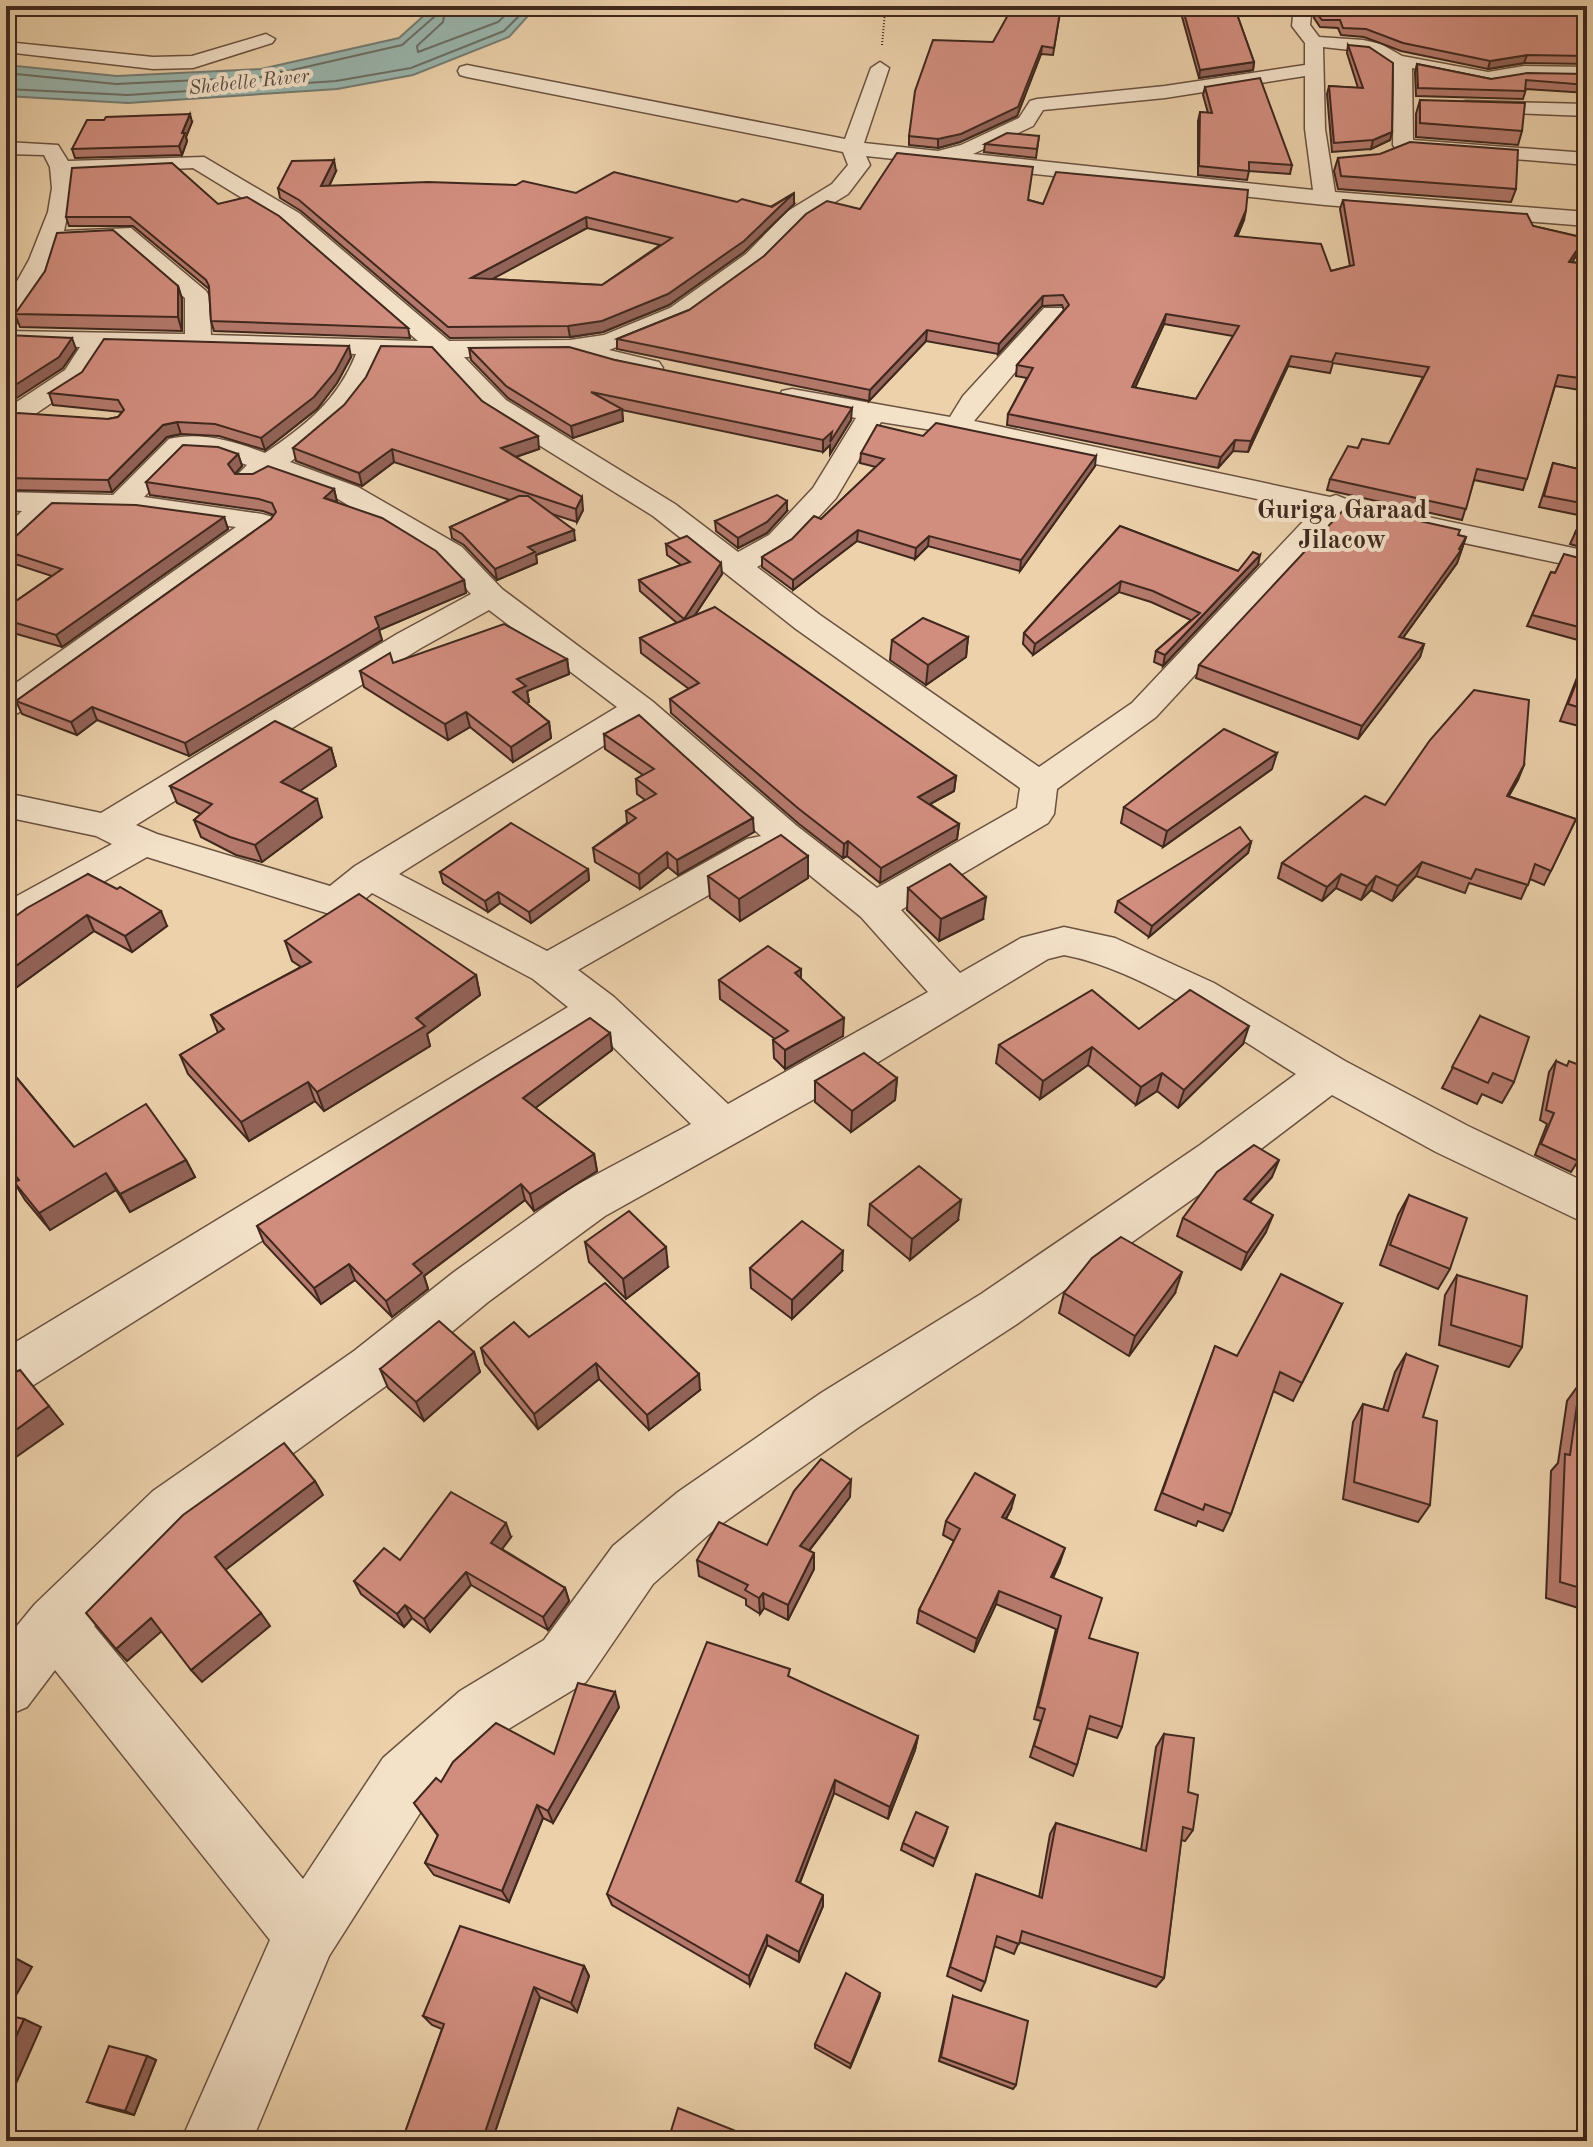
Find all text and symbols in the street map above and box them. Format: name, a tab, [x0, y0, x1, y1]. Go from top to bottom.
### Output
water label: Shebelle River	[188, 67, 311, 99]
district label: Guriga Garaad Jilacow	[1257, 498, 1427, 554]

